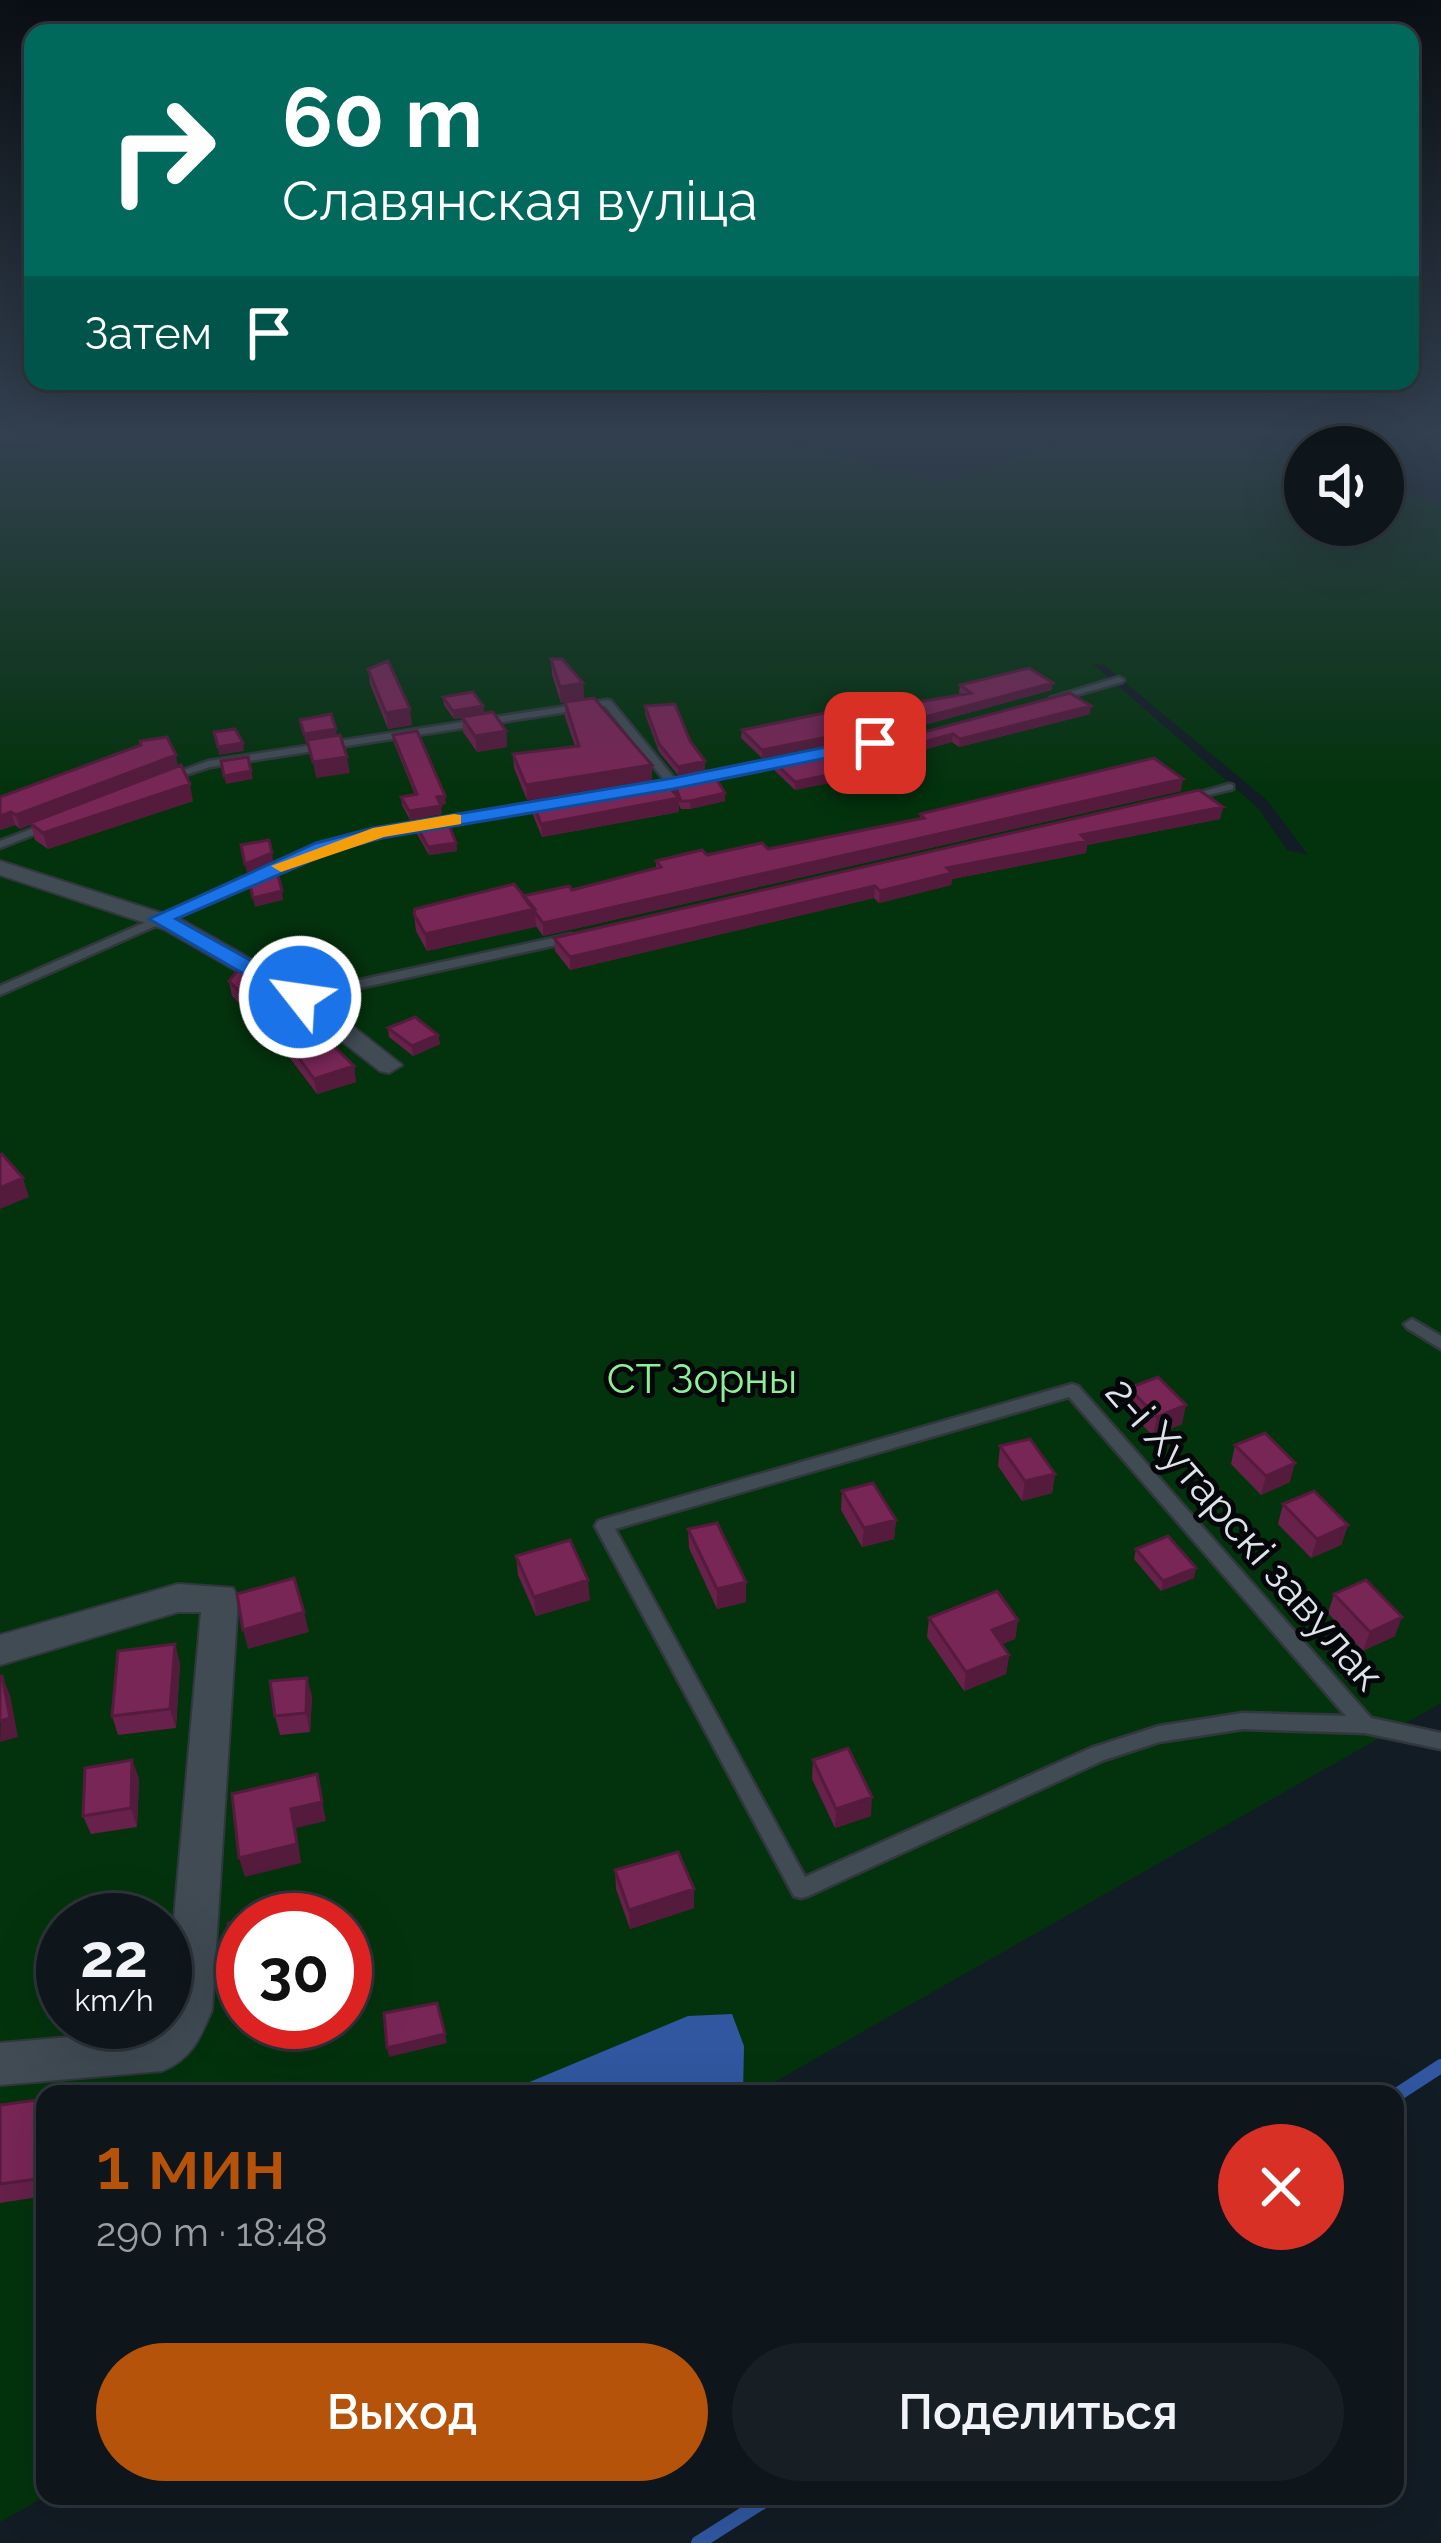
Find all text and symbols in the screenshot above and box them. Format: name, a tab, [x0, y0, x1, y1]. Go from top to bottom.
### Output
text: 60 m	[282, 68, 483, 167]
icon: right	[84, 72, 240, 228]
text: Славянская вуліца	[282, 169, 758, 233]
icon: arrive	[236, 300, 302, 366]
text: Затем	[84, 307, 212, 360]
map controls	[1284, 426, 1404, 546]
button: sound	[1284, 426, 1404, 546]
pin	[824, 692, 926, 794]
icon: arrive	[842, 710, 908, 776]
position arrow	[237, 934, 363, 1060]
park label: СТ Зорны	[607, 1354, 797, 1403]
street label: 2-і Хутарскі завулак	[1096, 1368, 1394, 1700]
speed limit sign: 30	[216, 1893, 372, 2049]
text: 22	[80, 1921, 148, 1991]
text: km/h	[74, 1983, 154, 2018]
text: 1 мин	[96, 2121, 286, 2206]
button: close	[1218, 2124, 1344, 2250]
text: 290 m · 18:48	[96, 2209, 328, 2255]
button: Выход	[96, 2343, 708, 2481]
button: Поделиться	[732, 2343, 1344, 2481]

